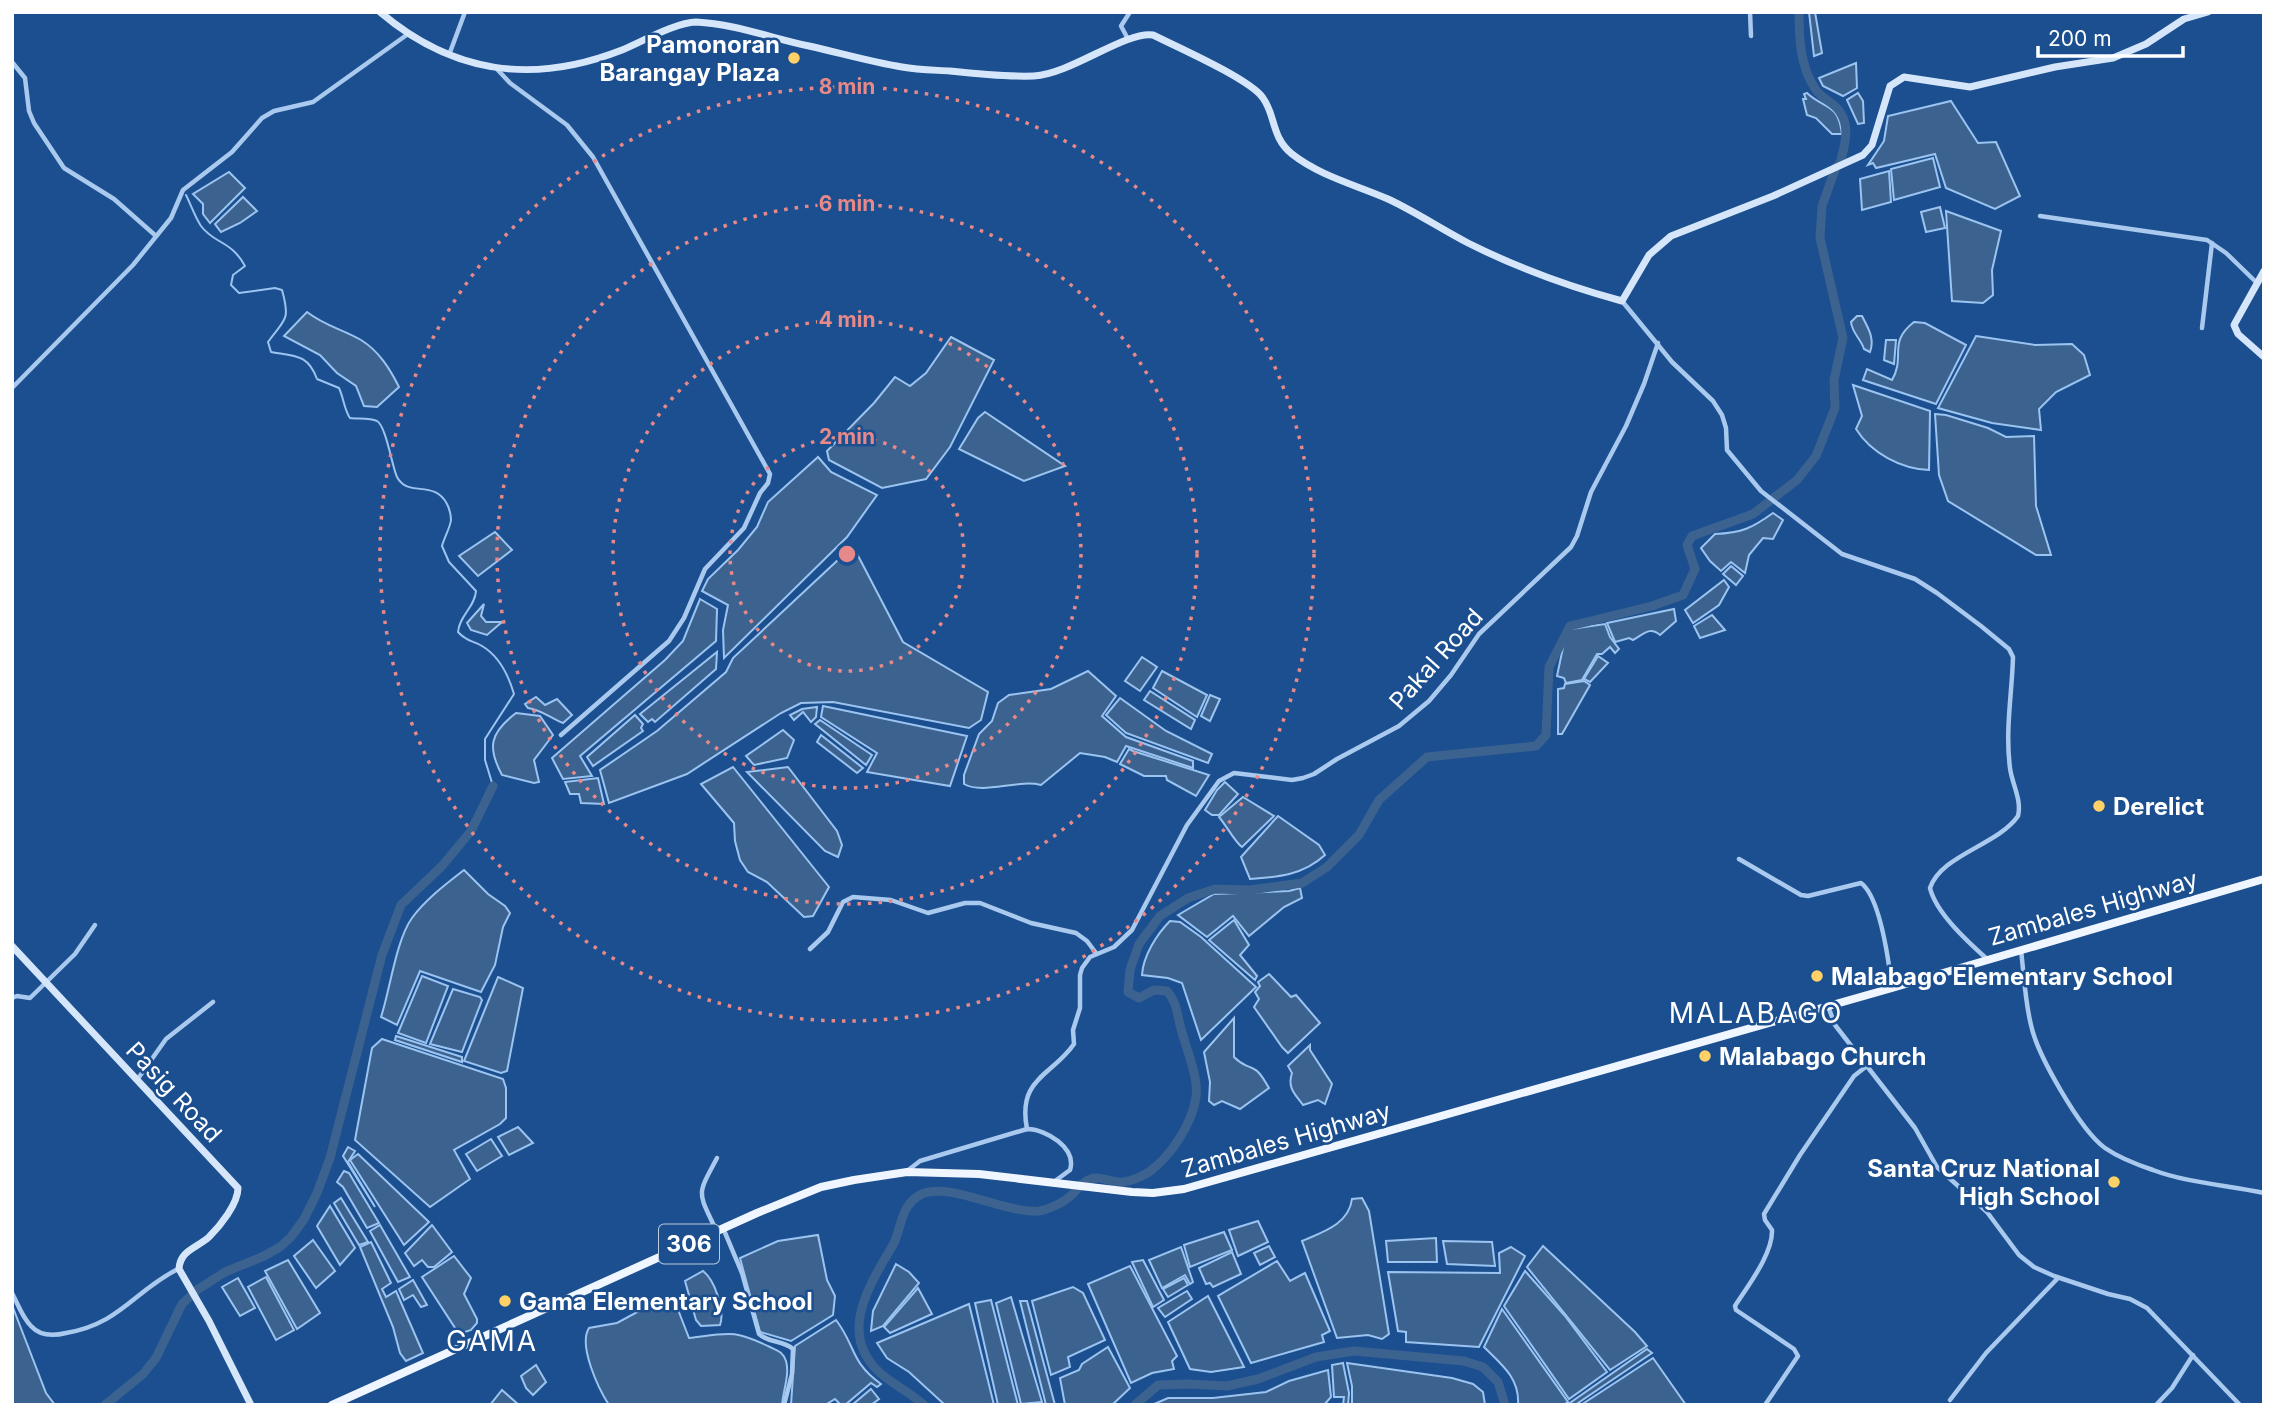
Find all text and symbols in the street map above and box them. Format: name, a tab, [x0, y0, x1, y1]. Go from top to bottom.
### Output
scale bar	[2038, 14, 2183, 58]
text: 200 m	[2048, 26, 2112, 51]
place label: Pamonoran Barangay Plaza	[599, 30, 780, 87]
marker: Pamonoran Barangay Plaza	[786, 50, 802, 66]
text: 8 min	[819, 74, 875, 99]
text: 6 min	[819, 191, 875, 216]
text: 4 min	[818, 307, 876, 332]
text: 2 min	[819, 424, 875, 449]
centre of rings	[835, 542, 859, 566]
street label: Pakal Road	[1383, 603, 1489, 715]
place label: Derelict	[2113, 792, 2204, 821]
marker: Derelict	[2091, 798, 2107, 814]
street label: Zambales Highway	[1985, 864, 2201, 952]
place label: Malabago Elementary School	[1831, 962, 2173, 991]
marker: Malabago Elementary School	[1809, 968, 1825, 984]
district label: MALABAGO	[1669, 996, 1843, 1030]
street label: Pasig Road	[120, 1036, 228, 1148]
place label: Malabago Church	[1719, 1042, 1926, 1071]
marker: Malabago Church	[1697, 1048, 1713, 1064]
street label: Zambales Highway	[1178, 1096, 1394, 1184]
place label: Santa Cruz National High School	[1867, 1154, 2100, 1211]
marker: Santa Cruz National High School	[2106, 1174, 2122, 1190]
road number: 306	[659, 1224, 719, 1264]
place label: Gama Elementary School	[519, 1287, 813, 1316]
marker: Gama Elementary School	[497, 1293, 513, 1309]
district label: GAMA	[446, 1324, 538, 1358]

